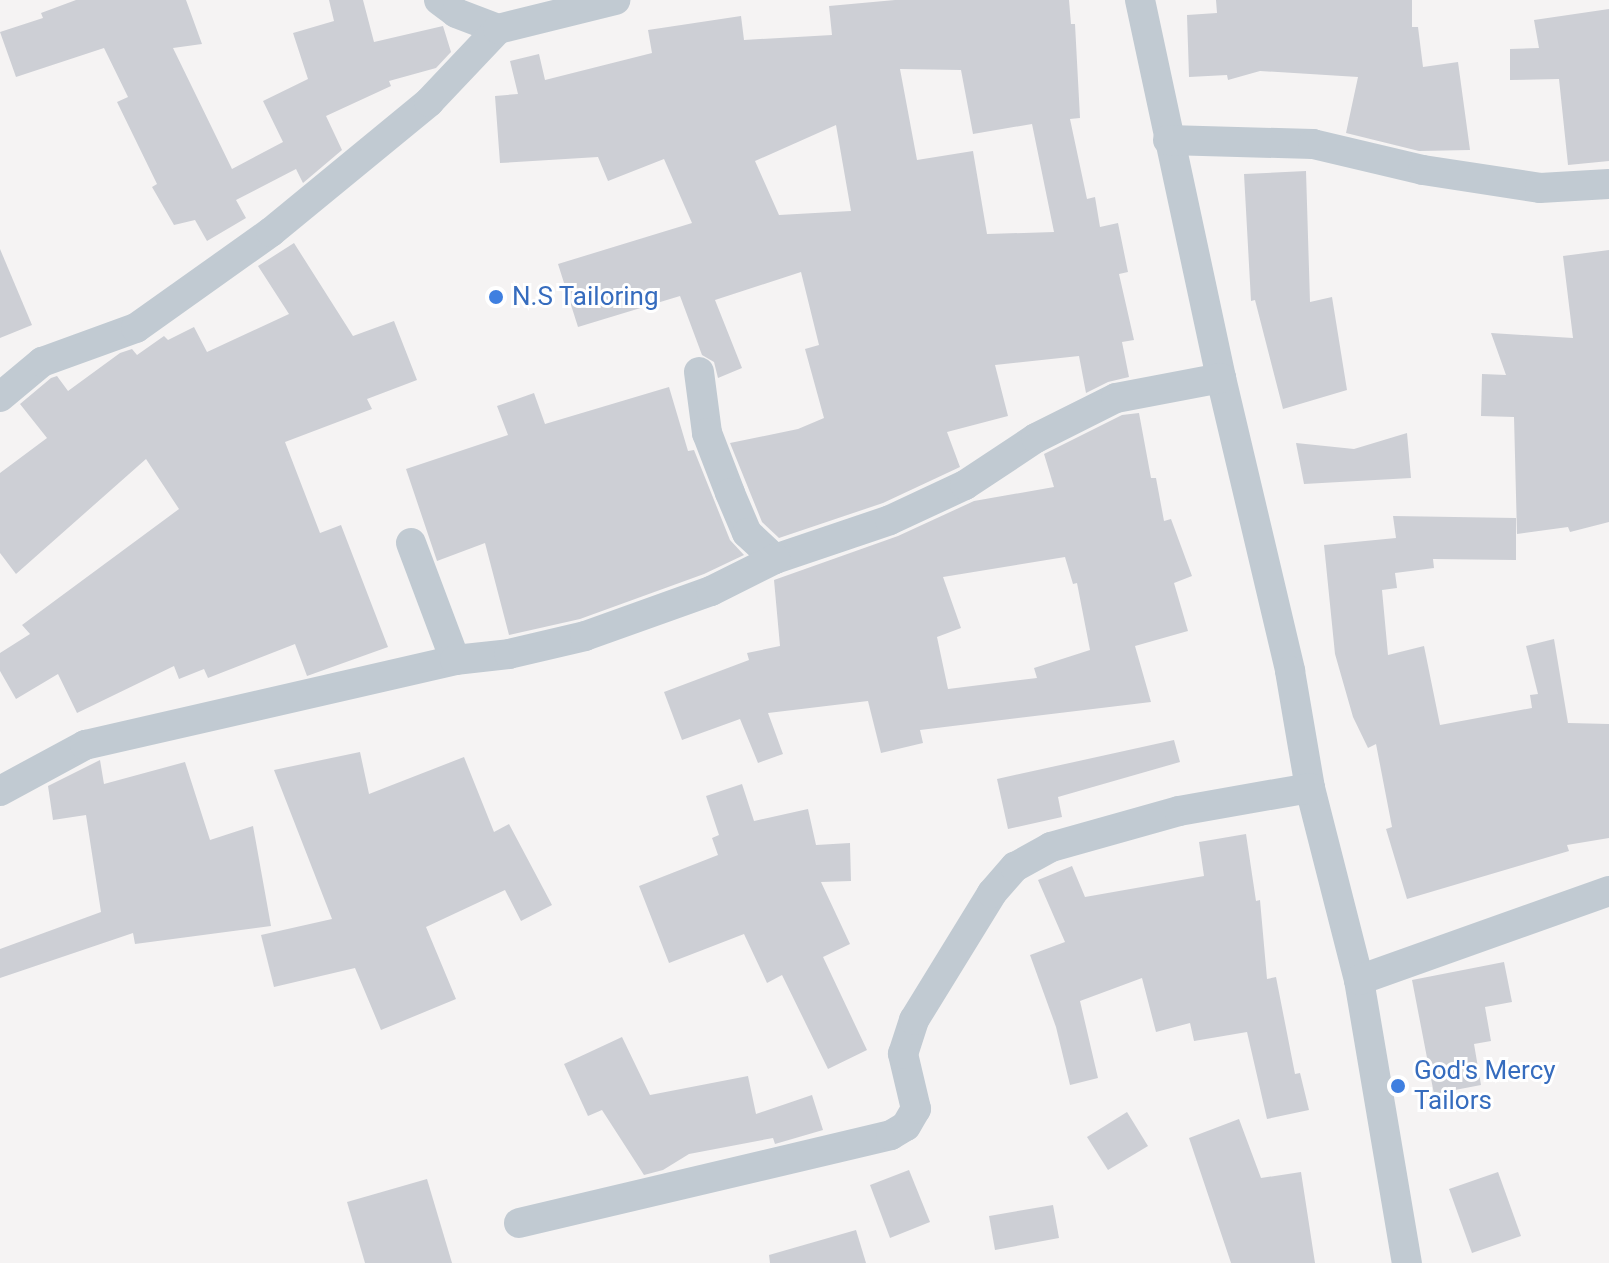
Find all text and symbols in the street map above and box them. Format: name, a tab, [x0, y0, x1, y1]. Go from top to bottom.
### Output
place label: N.S Tailoring	[512, 281, 659, 313]
marker: N.S Tailoring	[487, 288, 505, 306]
place label: God's Mercy Tailors	[1414, 1055, 1556, 1116]
marker: God's Mercy Tailors	[1389, 1077, 1407, 1095]

